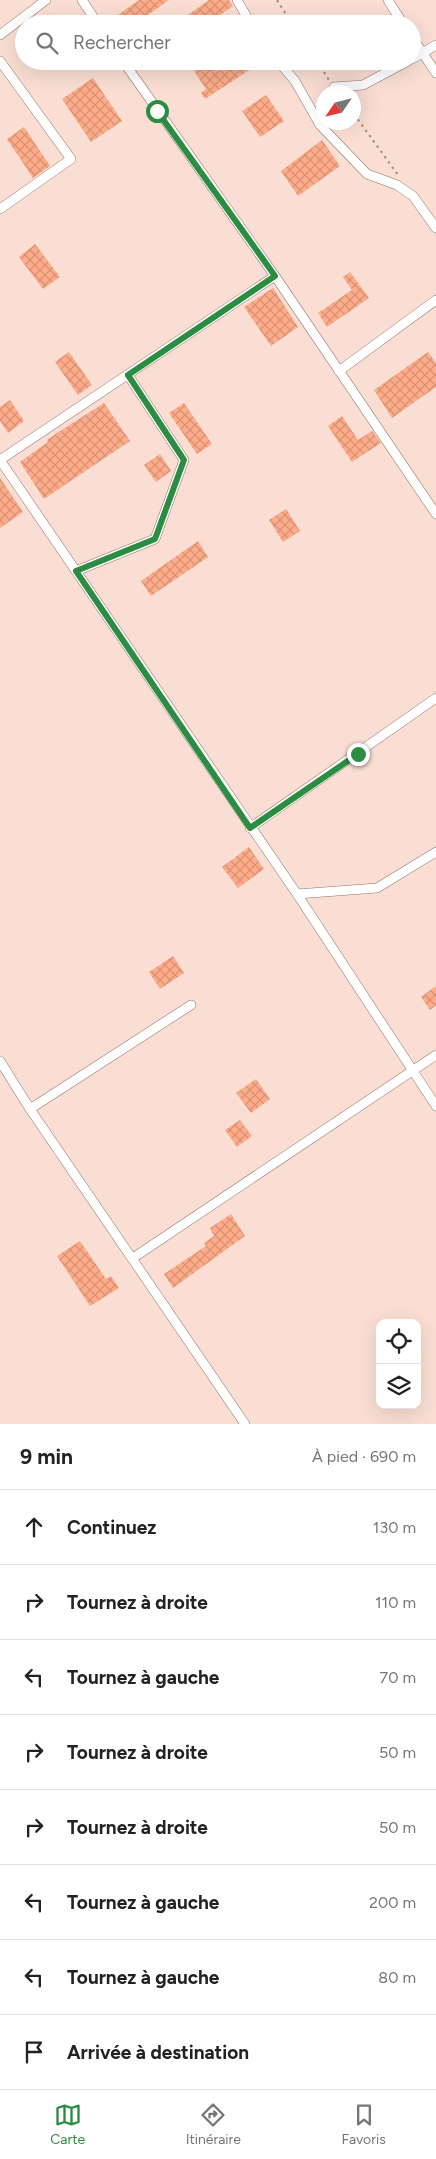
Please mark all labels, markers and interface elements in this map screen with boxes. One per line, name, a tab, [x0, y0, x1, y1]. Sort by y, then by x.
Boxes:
search box	[15, 15, 421, 70]
icon: search	[33, 29, 61, 57]
text: Rechercher	[73, 31, 171, 54]
north arrow	[316, 85, 361, 130]
route start	[146, 100, 169, 123]
route end	[347, 743, 370, 766]
map controls	[376, 1319, 421, 1409]
button: locate	[376, 1319, 421, 1364]
button: layers	[376, 1364, 421, 1409]
text: 9 min	[20, 1444, 73, 1469]
text: À pied · 690 m	[312, 1447, 416, 1466]
icon: ahead	[20, 1513, 48, 1541]
text: Continuez	[67, 1516, 156, 1539]
text: 130 m	[373, 1518, 416, 1537]
icon: right	[20, 1588, 48, 1616]
text: Tournez à droite	[67, 1591, 208, 1614]
text: 110 m	[375, 1593, 416, 1612]
icon: left	[20, 1663, 48, 1691]
text: Tournez à gauche	[67, 1666, 219, 1689]
text: 70 m	[380, 1668, 416, 1687]
icon: right	[20, 1738, 48, 1766]
text: Tournez à droite	[67, 1741, 208, 1764]
text: 50 m	[379, 1743, 416, 1762]
icon: right	[20, 1813, 48, 1841]
text: Tournez à droite	[67, 1816, 208, 1839]
text: 50 m	[379, 1818, 416, 1837]
icon: left	[20, 1888, 48, 1916]
text: Tournez à gauche	[67, 1891, 219, 1914]
text: 200 m	[369, 1893, 416, 1912]
icon: left	[20, 1963, 48, 1991]
text: Tournez à gauche	[67, 1966, 219, 1989]
text: 80 m	[378, 1968, 416, 1987]
icon: arrive	[20, 2038, 48, 2066]
text: Arrivée à destination	[67, 2041, 249, 2064]
tab: Carte	[50, 2101, 85, 2148]
tab: Itinéraire	[186, 2101, 241, 2148]
tab: Favoris	[341, 2101, 386, 2148]

